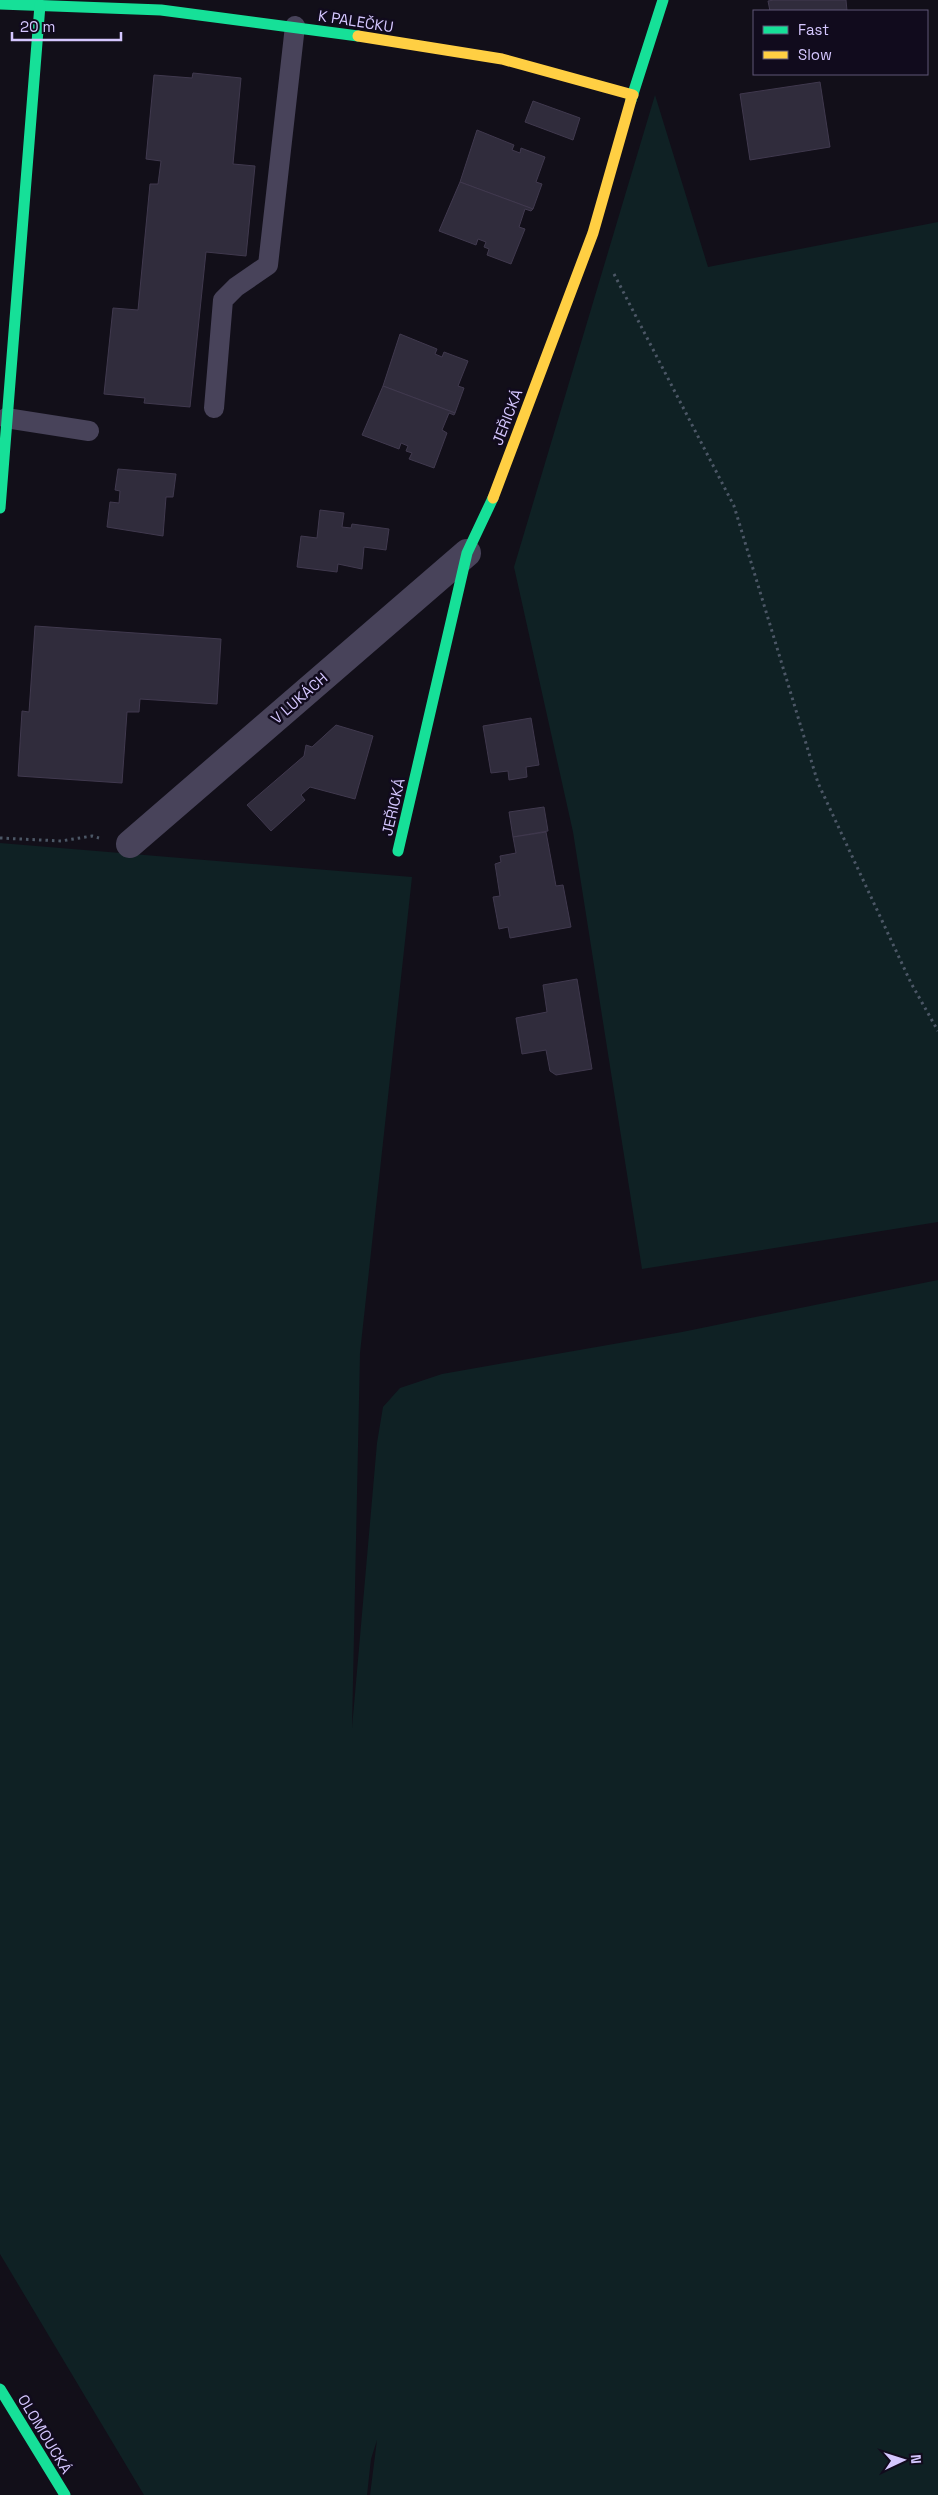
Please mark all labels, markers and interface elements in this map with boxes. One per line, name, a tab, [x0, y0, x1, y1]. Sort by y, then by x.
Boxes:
street label: K PALEČKU	[317, 6, 395, 36]
scale bar	[12, 10, 121, 42]
legend	[753, 10, 928, 75]
text: 20 m	[20, 17, 55, 36]
text: Fast	[798, 20, 829, 39]
text: Slow	[798, 45, 832, 64]
street label: JEŘICKÁ	[488, 386, 527, 448]
street label: V LUKÁCH	[267, 668, 331, 728]
street label: JEŘICKÁ	[377, 776, 409, 838]
street label: OLOMOUCKÁ	[14, 2391, 76, 2478]
north arrow	[878, 2435, 928, 2485]
text: N	[907, 2454, 925, 2464]

